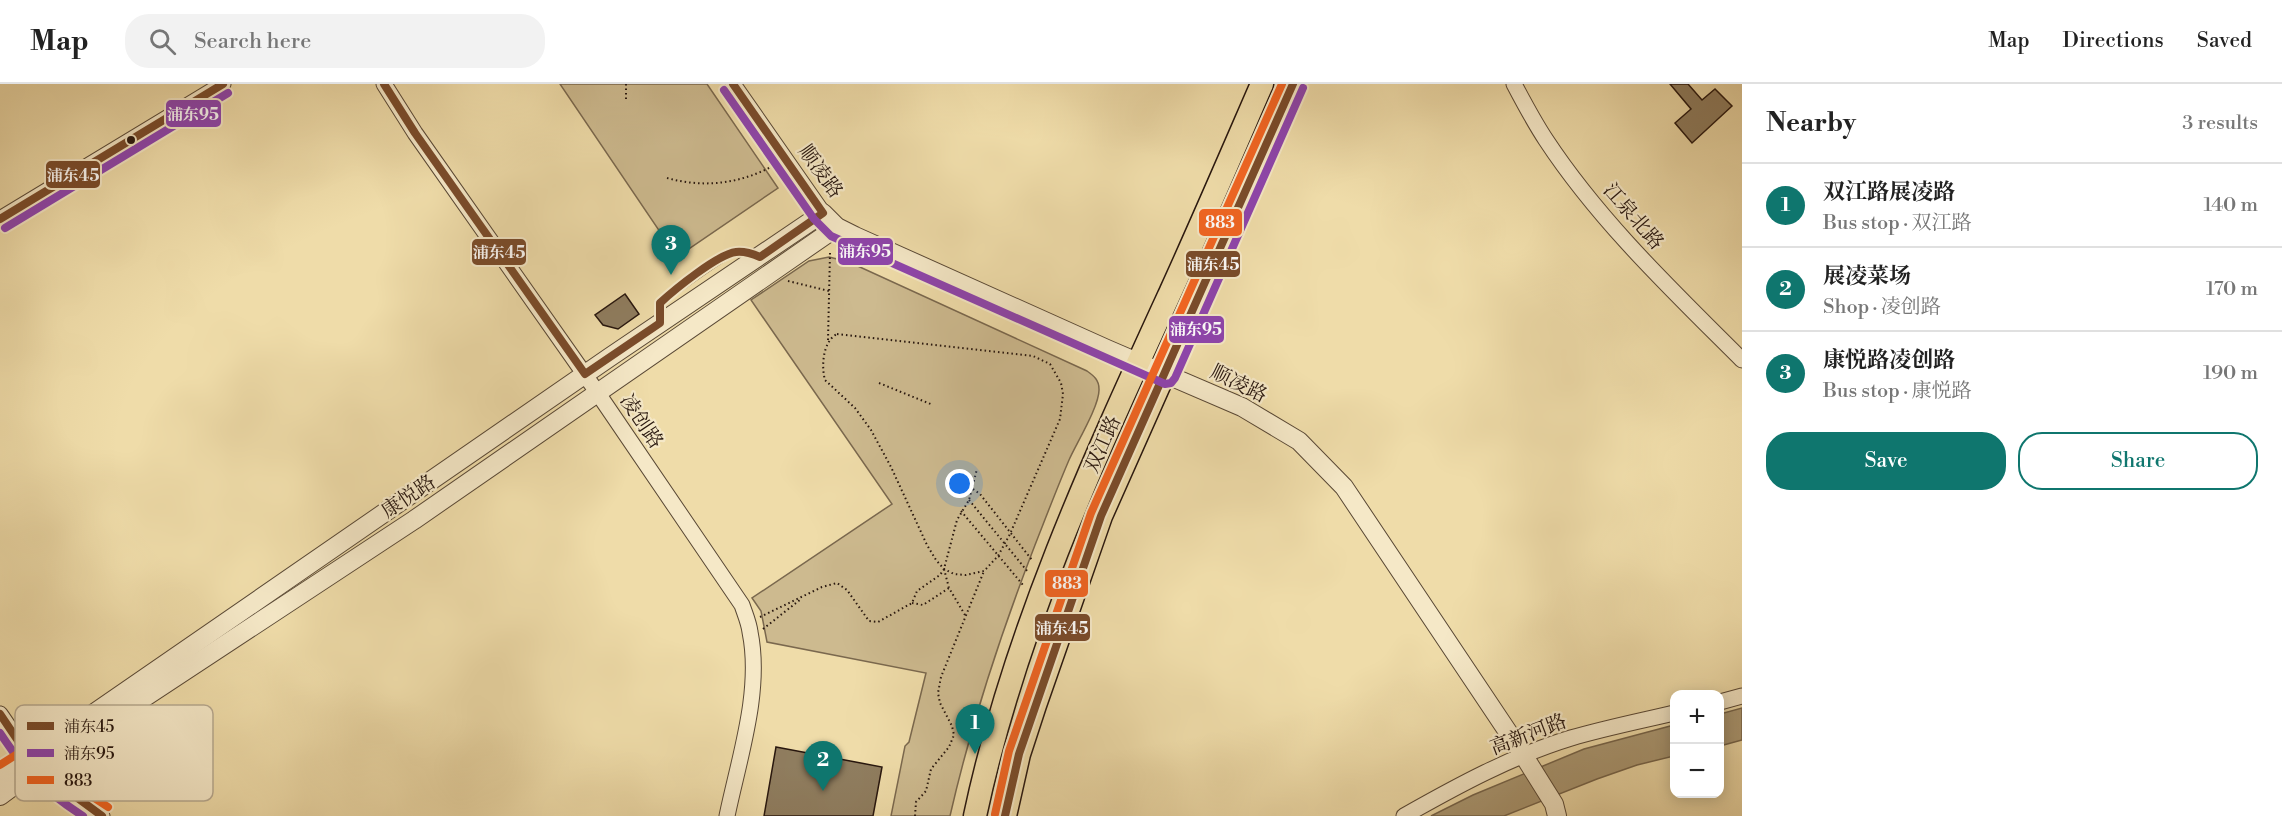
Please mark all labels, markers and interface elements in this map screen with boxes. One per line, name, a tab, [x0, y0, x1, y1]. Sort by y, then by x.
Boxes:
search box	[125, 14, 545, 68]
text: Map	[30, 24, 89, 59]
icon: search	[146, 25, 179, 58]
text: Search here	[194, 28, 311, 55]
text: Map	[1988, 28, 2030, 54]
text: Directions	[2063, 28, 2164, 54]
text: Saved	[2197, 28, 2252, 54]
line badge: 浦东95	[165, 99, 222, 128]
text: 浦东95	[167, 105, 219, 125]
text: Nearby	[1766, 107, 1856, 139]
text: 3 results	[2182, 111, 2258, 136]
unlabelled marker	[125, 134, 137, 146]
street label: 顺凌路	[792, 140, 848, 203]
line badge: 浦东45	[45, 160, 101, 189]
text: 浦东45	[47, 166, 99, 186]
street label: 江泉北路	[1597, 179, 1669, 255]
text: 双江路展凌路	[1823, 179, 1955, 206]
text: 1	[1781, 193, 1790, 218]
text: 140 m	[2203, 193, 2258, 218]
line badge: 883	[1198, 208, 1243, 237]
text: Bus stop · 双江路	[1823, 211, 1971, 236]
text: 883	[1205, 213, 1235, 233]
pin: 3	[652, 226, 690, 275]
line badge: 浦东95	[837, 237, 894, 266]
line badge: 浦东45	[471, 238, 527, 266]
text: 浦东95	[839, 242, 891, 262]
text: 浦东45	[473, 243, 525, 263]
line badge: 浦东45	[1185, 250, 1241, 278]
text: 浦东45	[1187, 255, 1239, 275]
text: 展凌菜场	[1823, 263, 1911, 290]
text: 2	[1779, 277, 1792, 302]
text: 170 m	[2206, 277, 2258, 302]
text: Shop · 凌创路	[1823, 295, 1941, 320]
line badge: 浦东95	[1168, 315, 1225, 344]
text: 浦东95	[1170, 320, 1222, 340]
text: 康悦路凌创路	[1823, 347, 1955, 374]
street label: 顺凌路	[1206, 360, 1271, 409]
text: 3	[1779, 361, 1792, 386]
text: 190 m	[2203, 361, 2258, 386]
text: Bus stop · 康悦路	[1823, 379, 1971, 404]
street label: 凌创路	[614, 390, 668, 454]
street label: 双江路	[1080, 412, 1127, 477]
button: Save	[1766, 432, 2006, 490]
button: Share	[2018, 432, 2258, 490]
your location	[945, 469, 974, 498]
street label: 康悦路	[377, 470, 441, 524]
line badge: 883	[1044, 569, 1089, 598]
text: 883	[1052, 574, 1082, 594]
line badge: 浦东45	[1034, 613, 1091, 642]
text: 浦东45	[1036, 619, 1088, 639]
map controls	[1670, 690, 1724, 798]
button: +	[1670, 690, 1724, 744]
pin: 1	[956, 704, 994, 754]
legend	[15, 705, 213, 801]
street label: 高新河路	[1487, 709, 1570, 761]
text: 浦东45	[64, 717, 115, 737]
pin: 2	[804, 742, 842, 791]
text: 浦东95	[64, 744, 115, 764]
button: −	[1670, 744, 1724, 798]
text: 883	[64, 771, 93, 791]

